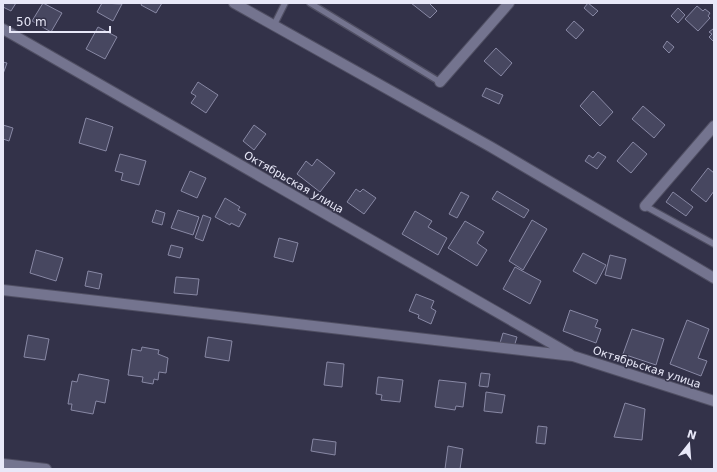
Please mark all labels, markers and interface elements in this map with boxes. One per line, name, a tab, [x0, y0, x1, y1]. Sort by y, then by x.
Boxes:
scale bar	[10, 8, 110, 34]
text: 50 m	[16, 15, 47, 29]
street label: Октябрьская улица	[242, 149, 346, 216]
street label: Октябрьская улица	[591, 344, 703, 391]
north arrow	[669, 424, 709, 464]
text: N	[685, 427, 698, 442]

